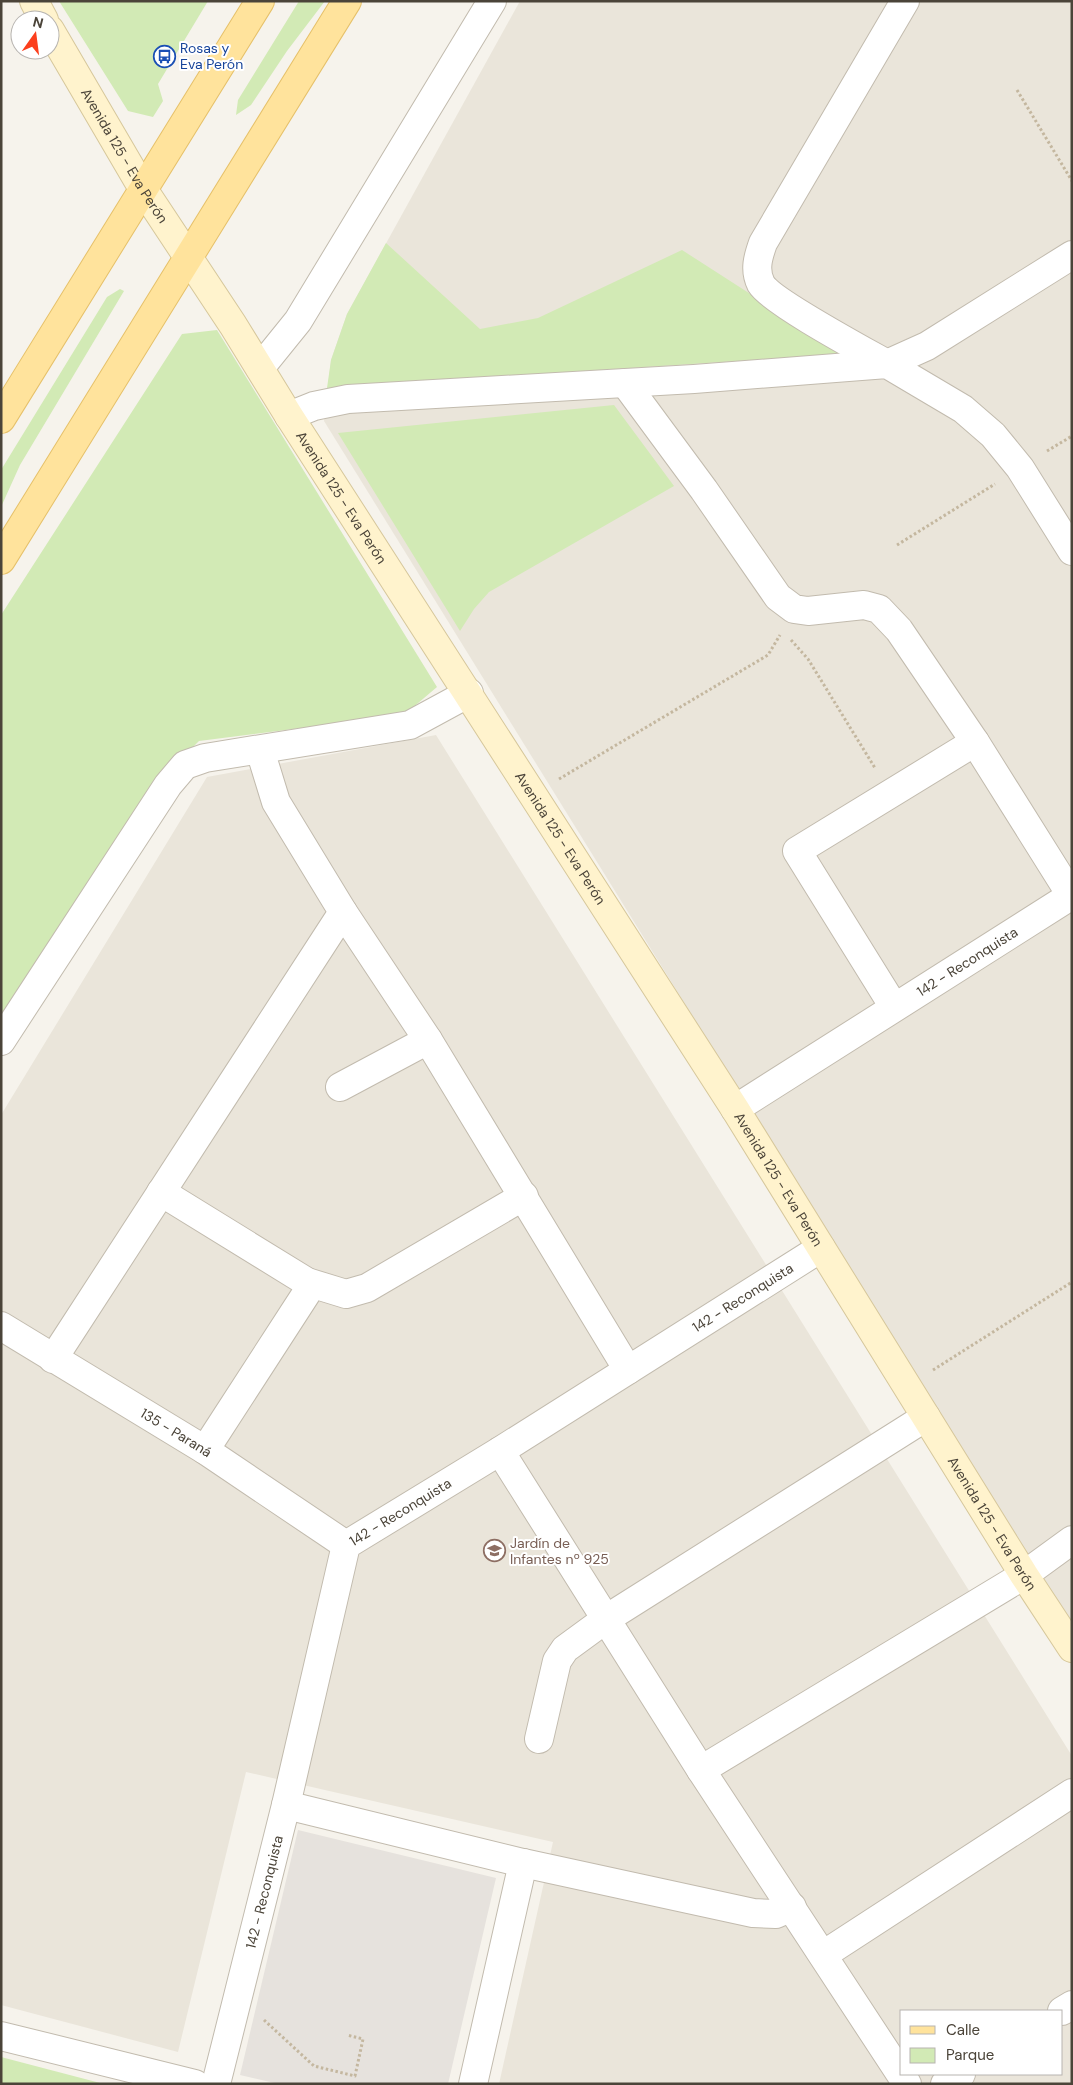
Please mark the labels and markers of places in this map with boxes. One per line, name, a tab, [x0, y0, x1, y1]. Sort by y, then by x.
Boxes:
place label: Rosas y Eva Perón	[180, 39, 243, 73]
bus stop icon: Rosas y Eva Perón	[152, 44, 176, 68]
place label: Jardín de Infantes nº 925	[510, 1534, 609, 1568]
school or university icon: Jardín de Infantes nº 925	[482, 1539, 506, 1563]

